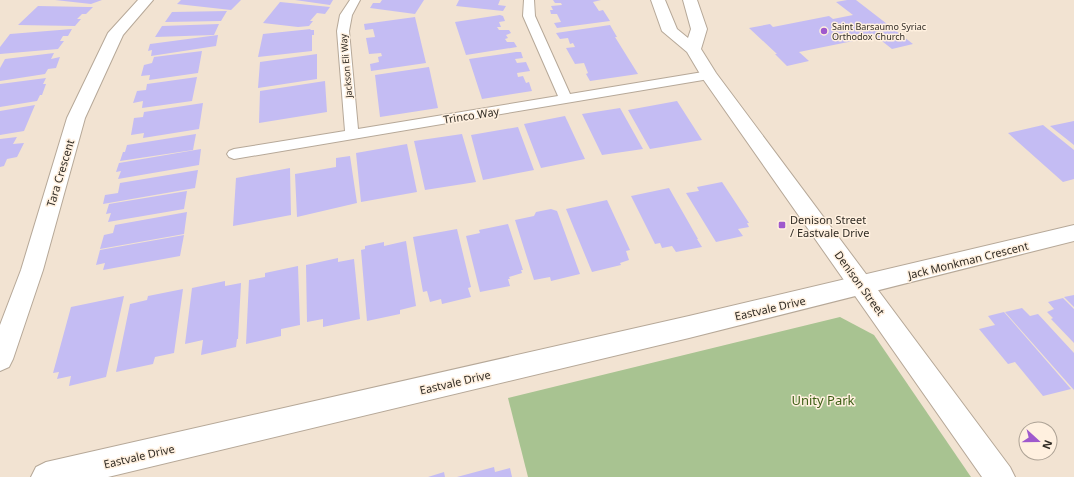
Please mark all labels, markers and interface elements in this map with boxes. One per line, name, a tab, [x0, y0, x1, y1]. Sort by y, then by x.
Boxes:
place label: Saint Barsaumo Syriac Orthodox Church	[832, 20, 927, 43]
marker: Saint Barsaumo Syriac Orthodox Church	[819, 26, 829, 36]
street label: Jackson Eli Way	[337, 33, 355, 99]
street label: Trinco Way	[442, 103, 500, 127]
street label: Tara Crescent	[43, 137, 77, 209]
place label: Denison Street / Eastvale Drive	[790, 212, 869, 240]
marker: Denison Street / Eastvale Drive	[777, 220, 787, 230]
street label: Jack Monkman Crescent	[905, 238, 1030, 282]
street label: Denison Street	[832, 248, 888, 318]
street label: Eastvale Drive	[733, 293, 807, 323]
street label: Eastvale Drive	[418, 367, 492, 397]
park label: Unity Park	[791, 391, 855, 409]
north arrow	[1018, 421, 1058, 461]
text: N	[1039, 438, 1056, 452]
street label: Eastvale Drive	[102, 441, 176, 471]

